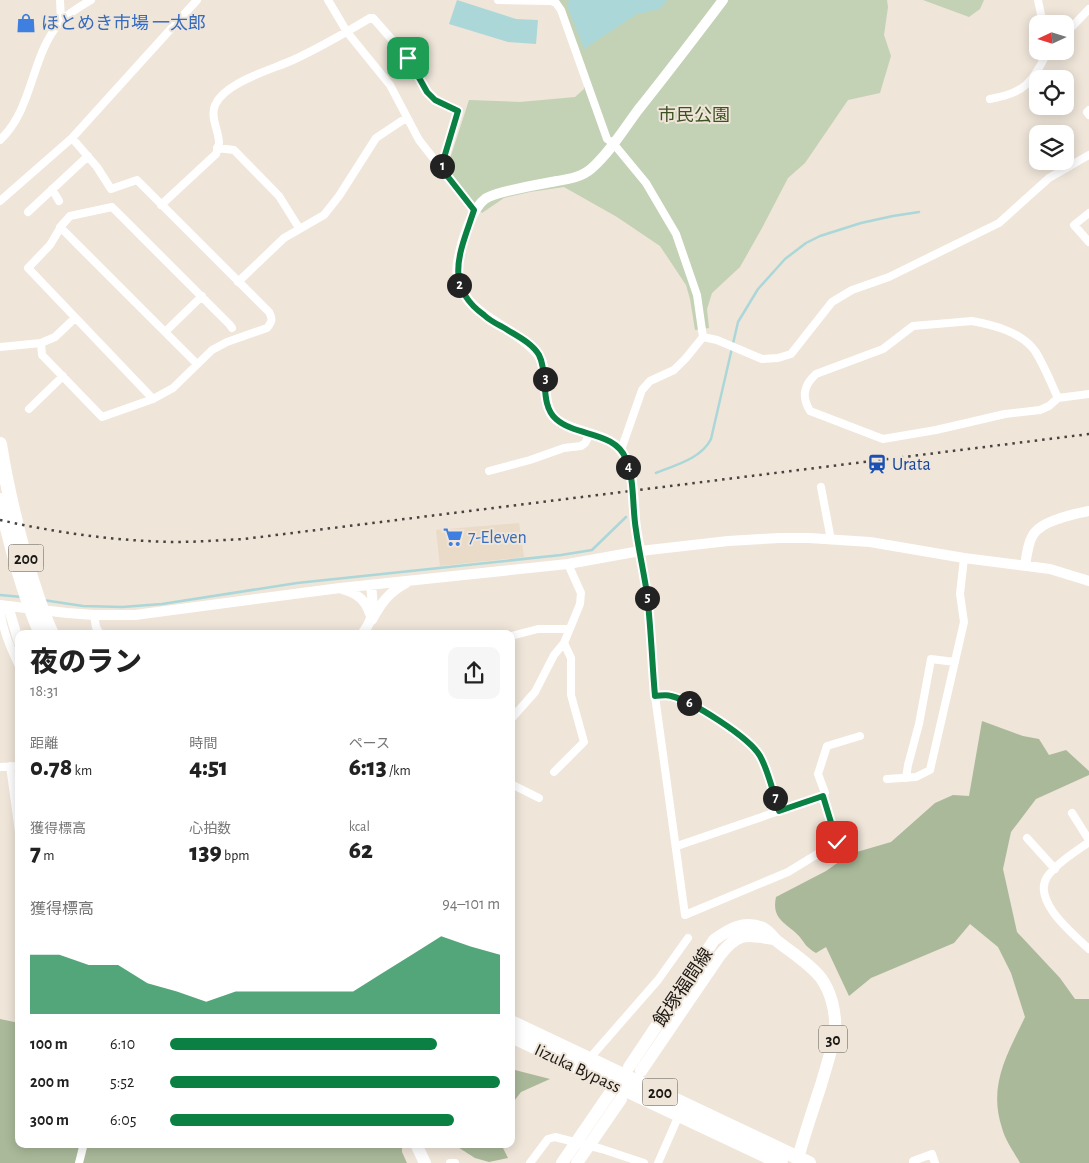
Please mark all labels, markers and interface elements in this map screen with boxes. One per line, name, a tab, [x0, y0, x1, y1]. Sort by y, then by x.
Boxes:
shop icon: ほとめき市場 一太郎	[15, 12, 37, 34]
place label: ほとめき市場 一太郎	[41, 14, 206, 33]
north arrow	[1029, 15, 1074, 60]
map controls	[1029, 15, 1074, 170]
pin	[387, 37, 429, 79]
icon: arrive	[394, 44, 422, 72]
button: locate	[1029, 70, 1074, 115]
park label: 市民公園	[658, 106, 730, 125]
button: layers	[1029, 125, 1074, 170]
pin: 1	[430, 154, 454, 178]
text: 1	[440, 159, 445, 173]
pin: 2	[446, 272, 472, 298]
text: 2	[456, 278, 463, 292]
pin: 3	[532, 366, 558, 392]
text: 3	[542, 372, 549, 386]
station icon: Urata	[866, 453, 888, 475]
pin: 4	[616, 454, 640, 480]
place label: Urata	[892, 456, 931, 474]
text: 4	[625, 460, 632, 474]
supermarket icon: 7-Eleven	[442, 526, 464, 548]
place label: 7-Eleven	[468, 529, 527, 547]
road number: 200	[8, 544, 44, 572]
pin: 5	[634, 586, 660, 610]
text: 5	[644, 591, 651, 605]
button: share	[448, 647, 500, 699]
text: 夜のラン	[30, 649, 142, 677]
text: 18:31	[30, 683, 59, 699]
pin: 6	[676, 690, 702, 716]
text: 6	[686, 696, 693, 710]
text: 距離	[30, 737, 58, 751]
text: 時間	[189, 737, 217, 751]
text: ペース	[349, 737, 390, 751]
text: 0.78	[30, 755, 72, 780]
text: 4:51	[189, 755, 228, 780]
text: 6:13	[349, 755, 387, 780]
text: km	[72, 764, 92, 778]
text: /km	[387, 764, 411, 778]
pin: 7	[762, 786, 788, 810]
text: 7	[772, 791, 779, 805]
text: kcal	[349, 820, 370, 834]
pin	[816, 821, 858, 863]
text: 獲得標高	[30, 822, 86, 836]
text: 心拍数	[189, 822, 231, 836]
icon: check	[823, 828, 851, 856]
text: 62	[349, 838, 373, 863]
text: 7	[30, 840, 41, 865]
text: 139	[189, 840, 222, 865]
text: m	[41, 849, 55, 863]
text: bpm	[222, 849, 249, 863]
text: 94–101 m	[442, 896, 500, 912]
text: 獲得標高	[30, 901, 94, 917]
street label: 飯塚福間線	[650, 944, 716, 1030]
road number: 30	[819, 1026, 847, 1052]
text: 100 m	[30, 1036, 68, 1052]
text: 6:10	[110, 1036, 135, 1052]
street label: Iizuka Bypass	[532, 1041, 624, 1097]
text: 200 m	[30, 1074, 70, 1090]
text: 5:52	[110, 1074, 134, 1090]
road number: 200	[642, 1078, 678, 1106]
text: 300 m	[30, 1112, 69, 1128]
text: 6:05	[110, 1112, 136, 1128]

